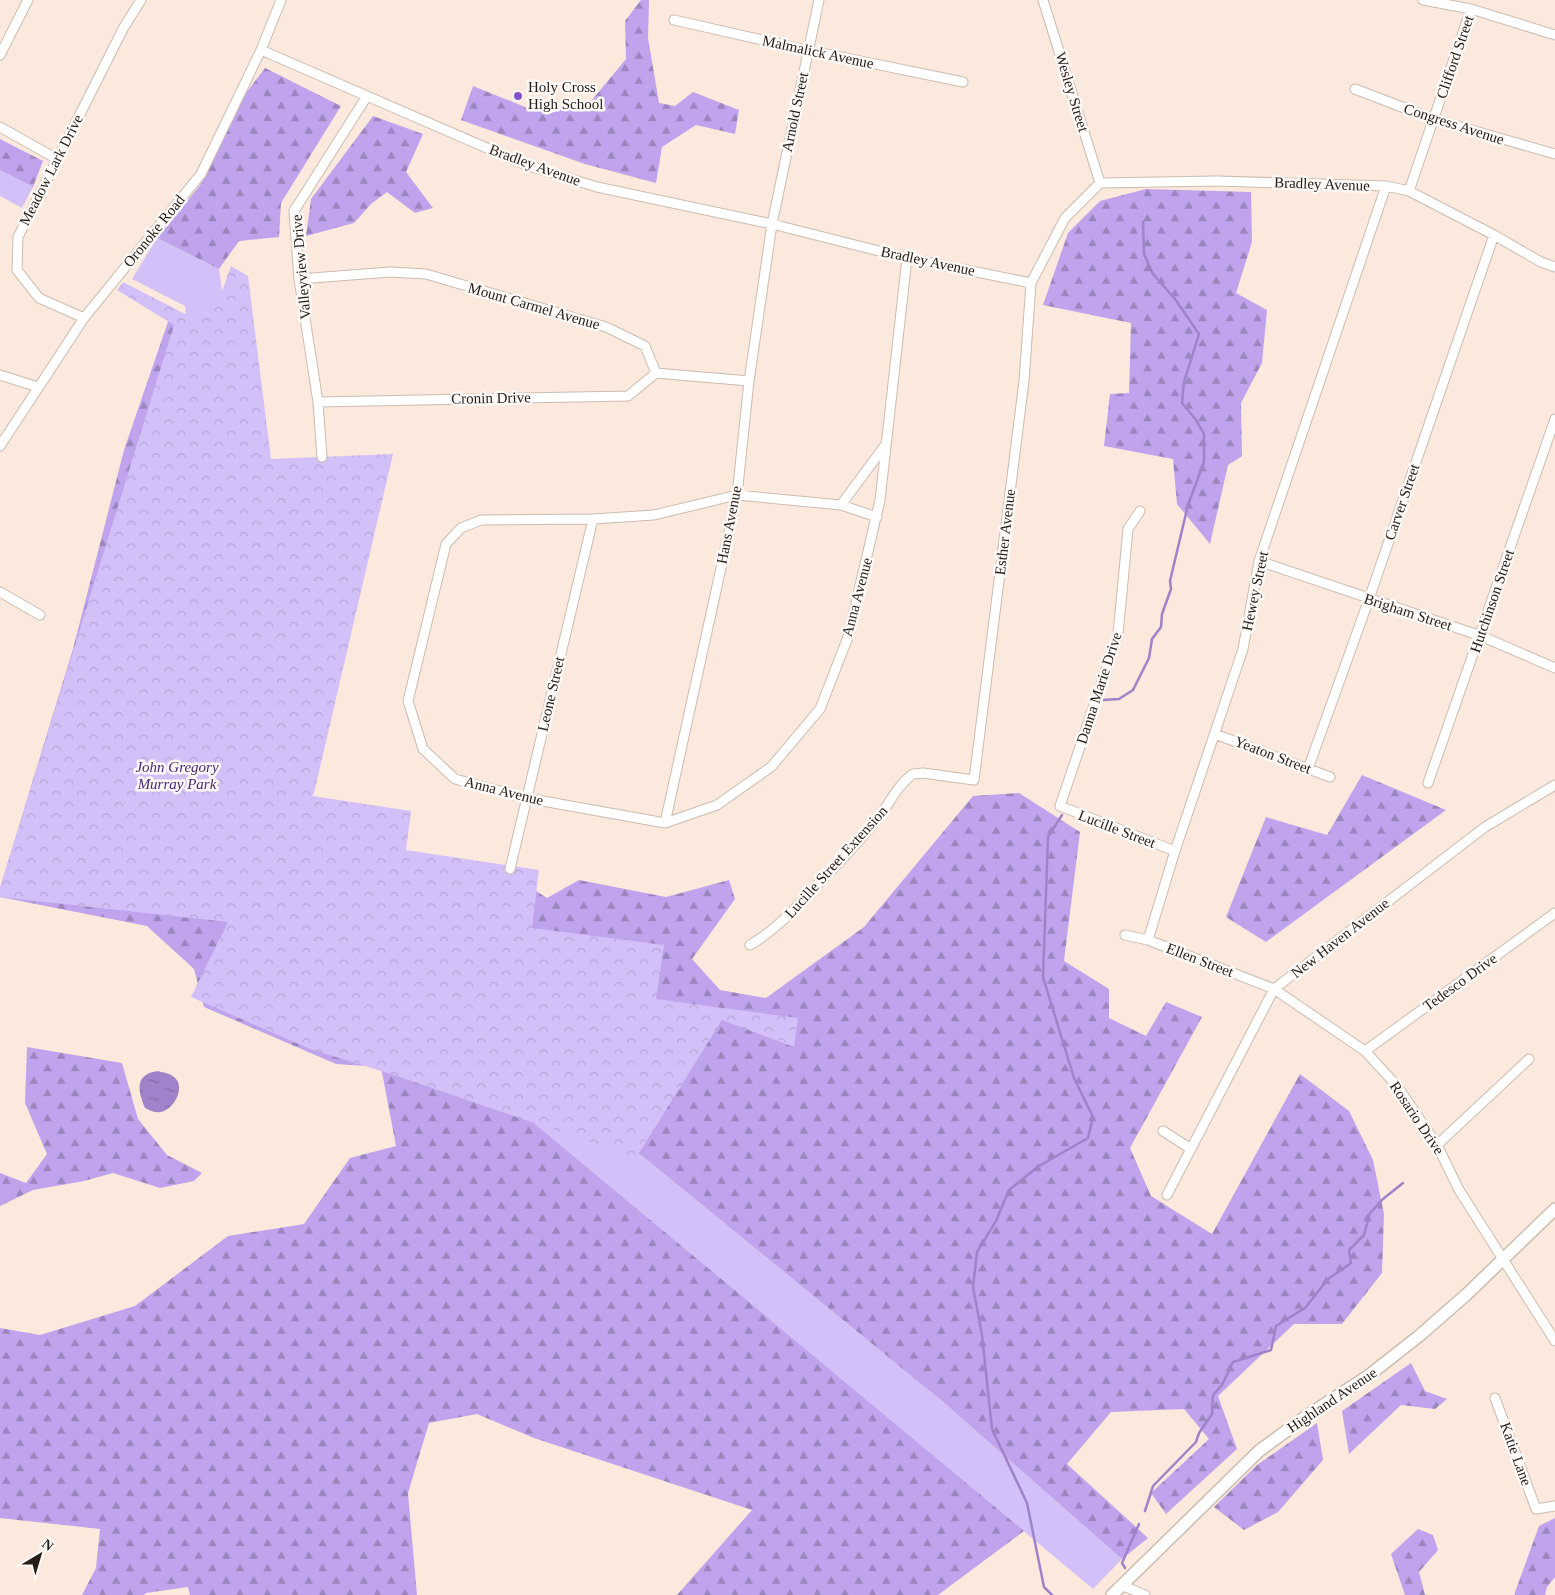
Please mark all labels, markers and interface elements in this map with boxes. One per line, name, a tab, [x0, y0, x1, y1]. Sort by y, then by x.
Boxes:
street label: Clifford Street	[1433, 13, 1477, 101]
street label: Malmalick Avenue	[761, 32, 875, 72]
street label: Wesley Street	[1052, 50, 1092, 135]
street label: Arnold Street	[779, 70, 811, 153]
place label: Holy Cross High School	[528, 79, 603, 112]
marker: Holy Cross High School	[512, 90, 524, 102]
street label: Congress Avenue	[1402, 100, 1506, 148]
street label: Meadow Lark Drive	[16, 112, 86, 228]
street label: Bradley Avenue	[487, 141, 583, 189]
street label: Bradley Avenue	[1274, 174, 1371, 194]
street label: Oronoke Road	[120, 191, 188, 270]
street label: Valleyview Drive	[288, 213, 314, 320]
street label: Bradley Avenue	[879, 243, 977, 279]
street label: Mount Carmel Avenue	[466, 280, 602, 333]
street label: Cronin Drive	[451, 389, 531, 407]
street label: Carver Street	[1381, 461, 1423, 542]
street label: Hans Avenue	[714, 484, 744, 565]
street label: Esther Avenue	[992, 488, 1018, 576]
street label: Hutchinson Street	[1467, 547, 1517, 655]
street label: Hewey Street	[1239, 549, 1271, 632]
street label: Anna Avenue	[839, 556, 875, 638]
street label: Brigham Street	[1362, 590, 1455, 634]
street label: Danna Marie Drive	[1073, 630, 1125, 746]
street label: Leone Street	[535, 654, 568, 733]
street label: Yeaton Street	[1233, 733, 1314, 777]
park label: John Gregory Murray Park	[135, 759, 219, 792]
street label: Anna Avenue	[463, 773, 546, 809]
street label: Lucille Street Extension	[782, 802, 891, 921]
street label: Lucille Street	[1076, 807, 1159, 851]
street label: New Haven Avenue	[1288, 895, 1392, 981]
street label: Ellen Street	[1164, 940, 1236, 980]
street label: Tedesco Drive	[1420, 950, 1500, 1014]
street label: Rosario Drive	[1387, 1078, 1447, 1158]
street label: Highland Avenue	[1284, 1364, 1380, 1436]
street label: Katie Lane	[1497, 1420, 1535, 1488]
north arrow	[15, 1530, 65, 1580]
text: N	[39, 1536, 56, 1554]

